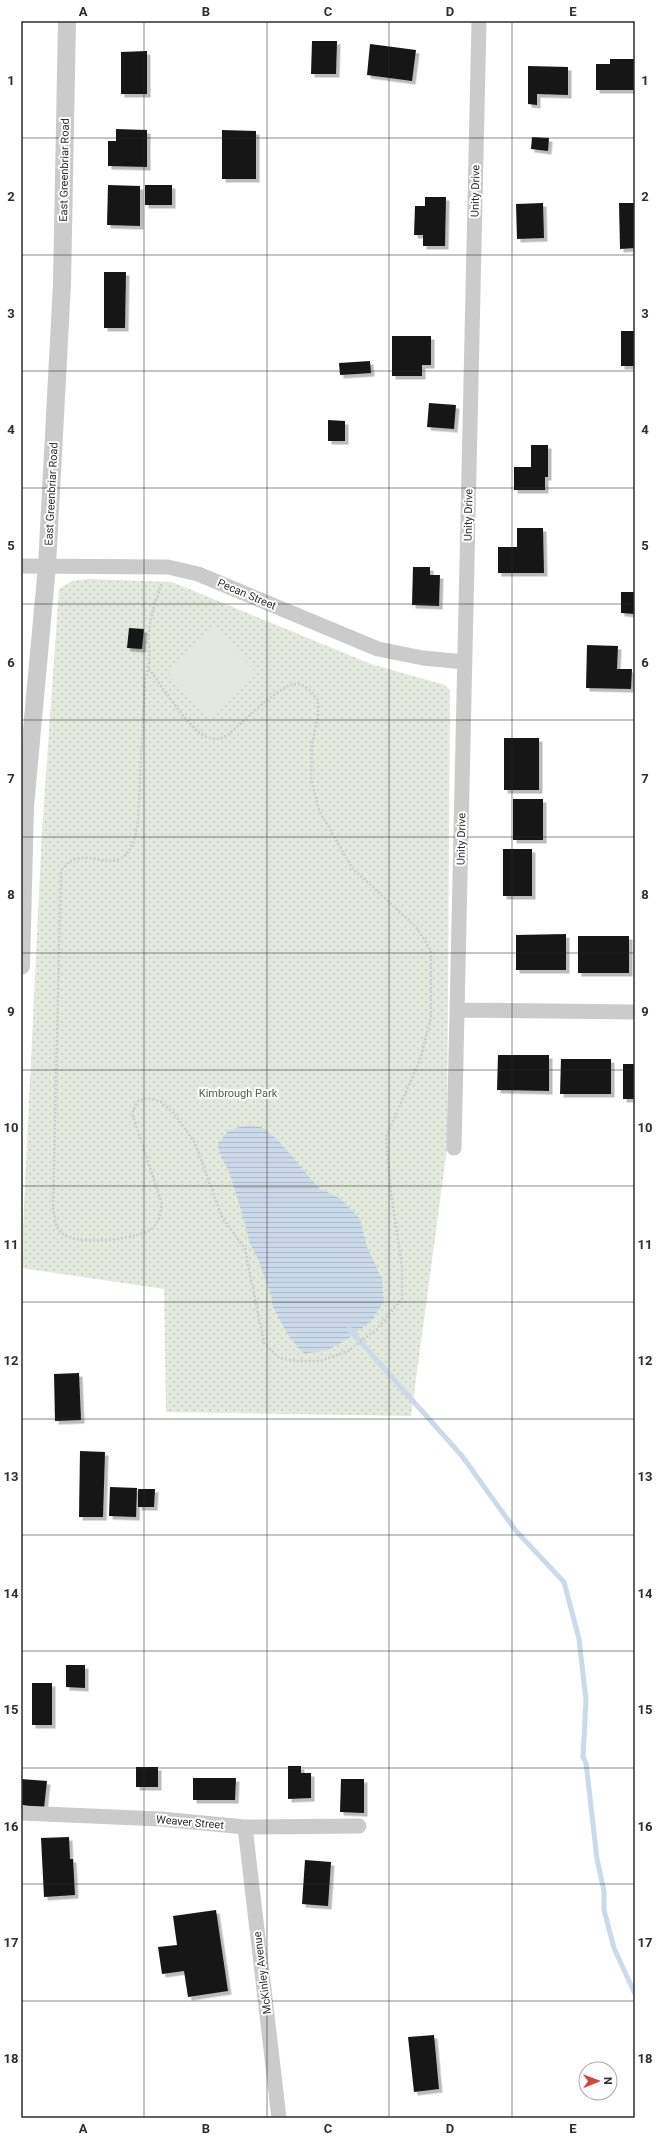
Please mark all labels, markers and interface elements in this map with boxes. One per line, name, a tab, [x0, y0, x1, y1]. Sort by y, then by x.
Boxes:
text: A	[79, 4, 88, 19]
text: B	[202, 4, 210, 19]
text: C	[324, 4, 333, 19]
text: D	[446, 4, 454, 19]
text: E	[569, 4, 577, 19]
text: 1	[7, 73, 15, 88]
text: 1	[641, 73, 649, 88]
street label: East Greenbriar Road	[57, 118, 72, 222]
street label: Unity Drive	[469, 165, 482, 217]
text: 2	[7, 189, 15, 204]
text: 2	[641, 189, 649, 204]
text: 3	[7, 306, 15, 321]
text: 3	[641, 306, 649, 321]
text: 4	[7, 422, 15, 437]
text: 4	[641, 422, 649, 437]
street label: East Greenbriar Road	[42, 442, 61, 546]
street label: Unity Drive	[462, 489, 475, 541]
text: 5	[7, 538, 15, 553]
text: 5	[641, 538, 649, 553]
street label: Pecan Street	[216, 576, 278, 613]
text: 6	[7, 655, 15, 670]
text: 6	[641, 655, 649, 670]
text: 7	[7, 771, 15, 786]
text: 7	[641, 771, 649, 786]
street label: Unity Drive	[455, 813, 468, 865]
text: 8	[7, 887, 15, 902]
text: 8	[641, 887, 649, 902]
text: 9	[7, 1004, 15, 1019]
text: 9	[641, 1004, 649, 1019]
park label: Kimbrough Park	[199, 1087, 278, 1100]
text: 10	[4, 1120, 18, 1135]
text: 10	[638, 1120, 652, 1135]
text: 11	[4, 1237, 18, 1252]
text: 11	[638, 1237, 652, 1252]
text: 12	[4, 1353, 18, 1368]
text: 12	[638, 1353, 652, 1368]
text: 13	[4, 1469, 18, 1484]
text: 13	[638, 1469, 652, 1484]
text: 14	[4, 1586, 19, 1601]
text: 14	[638, 1586, 653, 1601]
text: 15	[4, 1702, 18, 1717]
text: 15	[638, 1702, 652, 1717]
street label: Weaver Street	[156, 1813, 225, 1832]
text: 16	[4, 1819, 19, 1834]
text: 16	[638, 1819, 653, 1834]
street label: McKinley Avenue	[251, 1931, 274, 2015]
text: 17	[4, 1935, 18, 1950]
text: 17	[638, 1935, 652, 1950]
text: 18	[4, 2051, 18, 2066]
text: 18	[638, 2051, 652, 2066]
north arrow	[578, 2061, 618, 2101]
text: N	[601, 2077, 614, 2085]
text: A	[79, 2121, 88, 2136]
text: B	[202, 2121, 210, 2136]
text: C	[324, 2121, 333, 2136]
text: D	[446, 2121, 454, 2136]
text: E	[569, 2121, 577, 2136]

